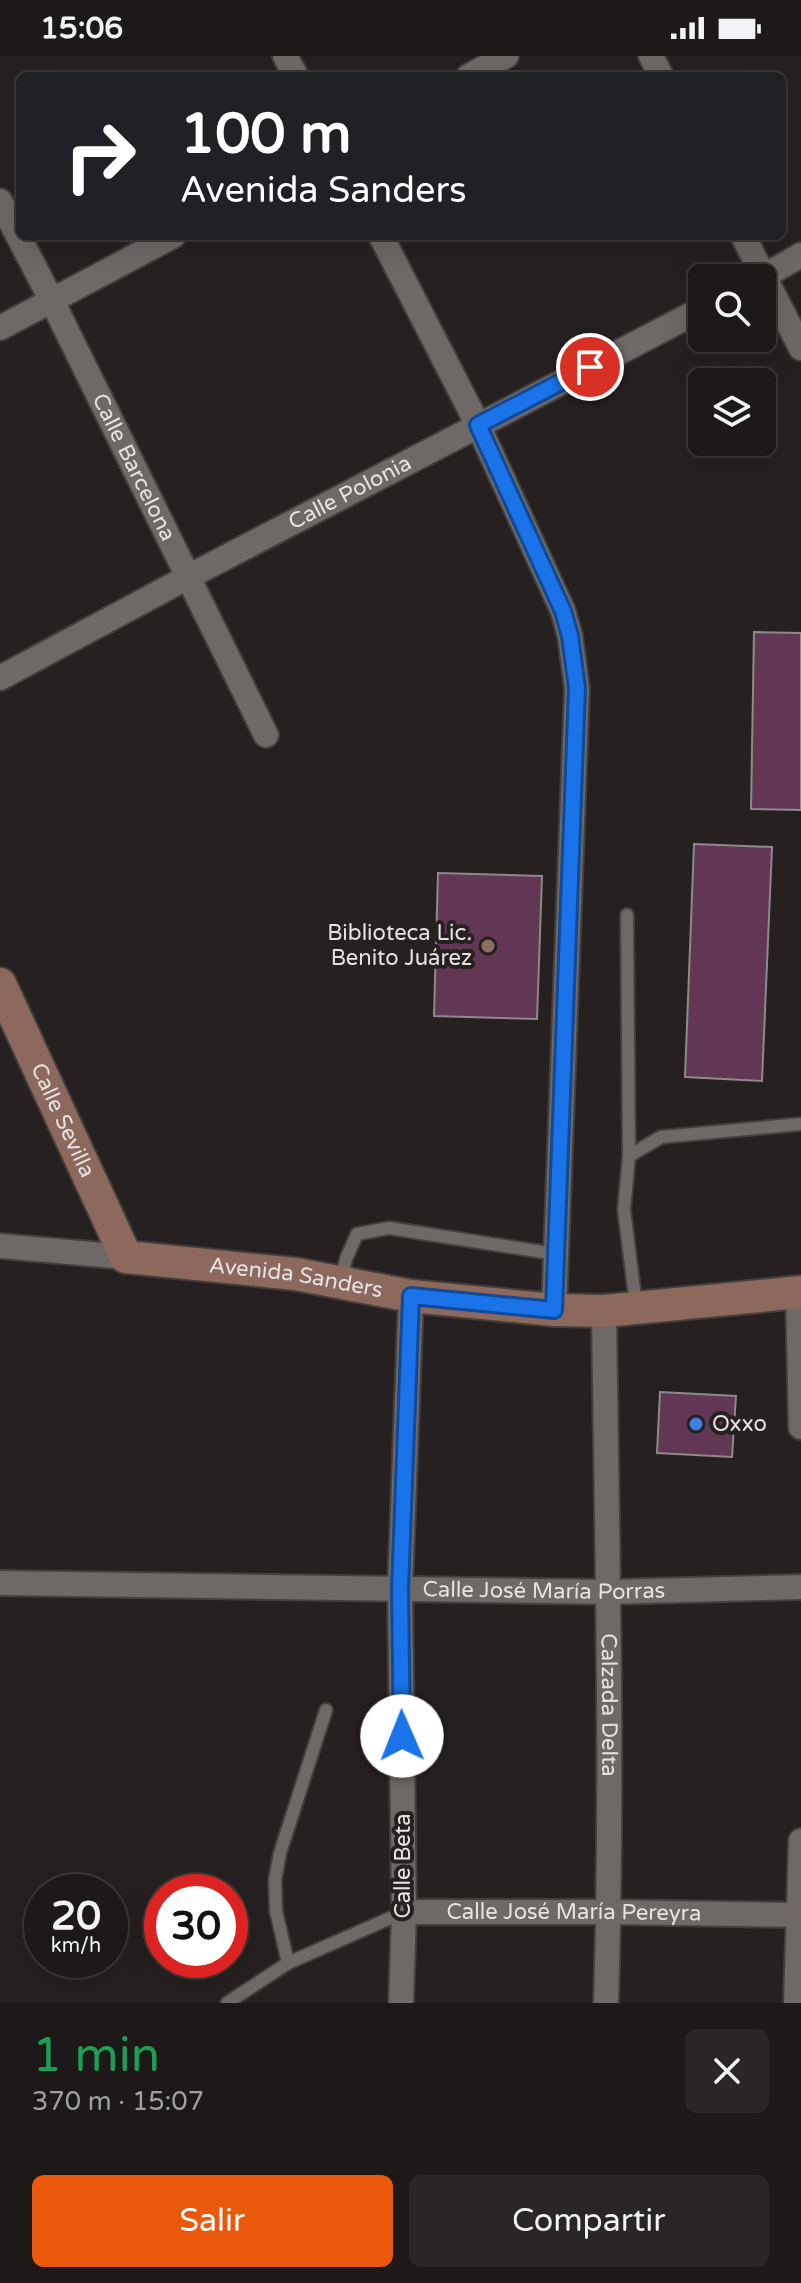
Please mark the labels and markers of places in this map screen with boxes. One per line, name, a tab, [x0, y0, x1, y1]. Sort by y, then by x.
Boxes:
pin	[556, 333, 624, 401]
place label: Biblioteca Lic. Benito Juárez	[327, 920, 472, 971]
marker: Biblioteca Lic. Benito Juárez	[479, 937, 497, 955]
place label: Oxxo	[712, 1411, 767, 1437]
marker: Oxxo	[687, 1415, 705, 1433]

